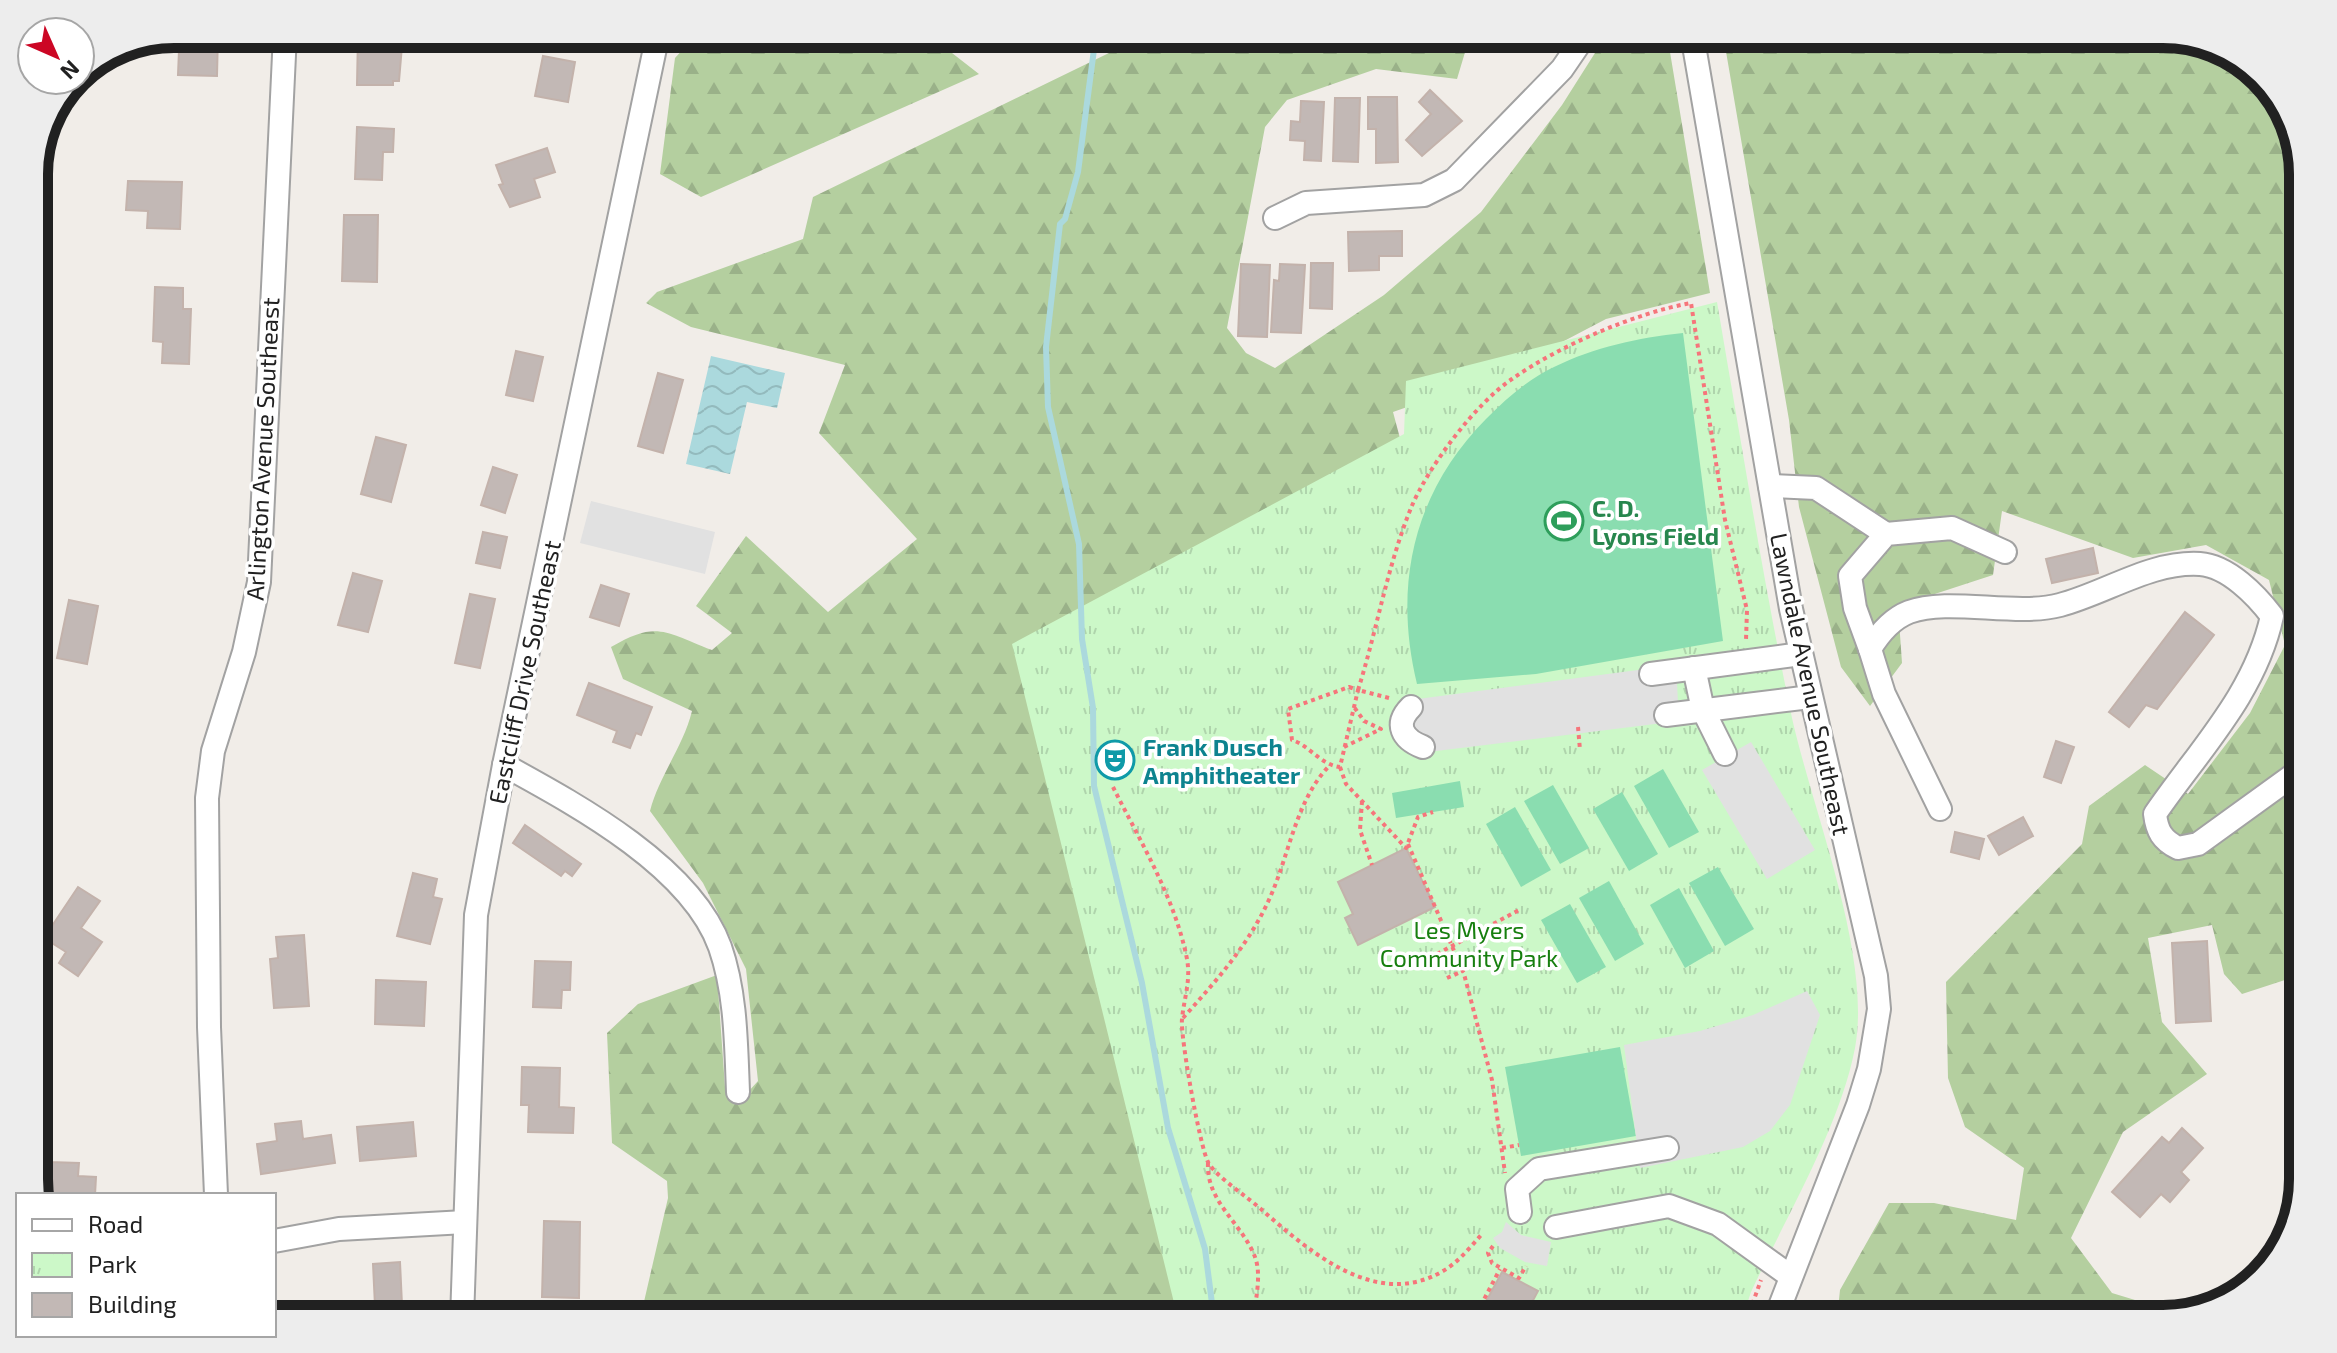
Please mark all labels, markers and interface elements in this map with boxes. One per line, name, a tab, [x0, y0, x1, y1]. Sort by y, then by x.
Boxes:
north arrow	[16, 16, 96, 96]
text: N	[56, 56, 86, 86]
street label: Arlington Avenue Southeast	[240, 297, 284, 601]
place label: C. D. Lyons Field	[1592, 493, 1719, 550]
sports icon: C. D. Lyons Field	[1543, 500, 1585, 542]
street label: Lawndale Avenue Southeast	[1765, 530, 1857, 838]
street label: Eastcliff Drive Southeast	[482, 538, 566, 806]
place label: Frank Dusch Amphitheater	[1143, 732, 1301, 789]
theatre icon: Frank Dusch Amphitheater	[1094, 739, 1136, 781]
park label: Les Myers Community Park	[1380, 915, 1558, 972]
legend	[16, 1193, 276, 1337]
text: Road	[88, 1209, 143, 1238]
text: Park	[88, 1249, 137, 1278]
text: Building	[88, 1289, 177, 1318]

